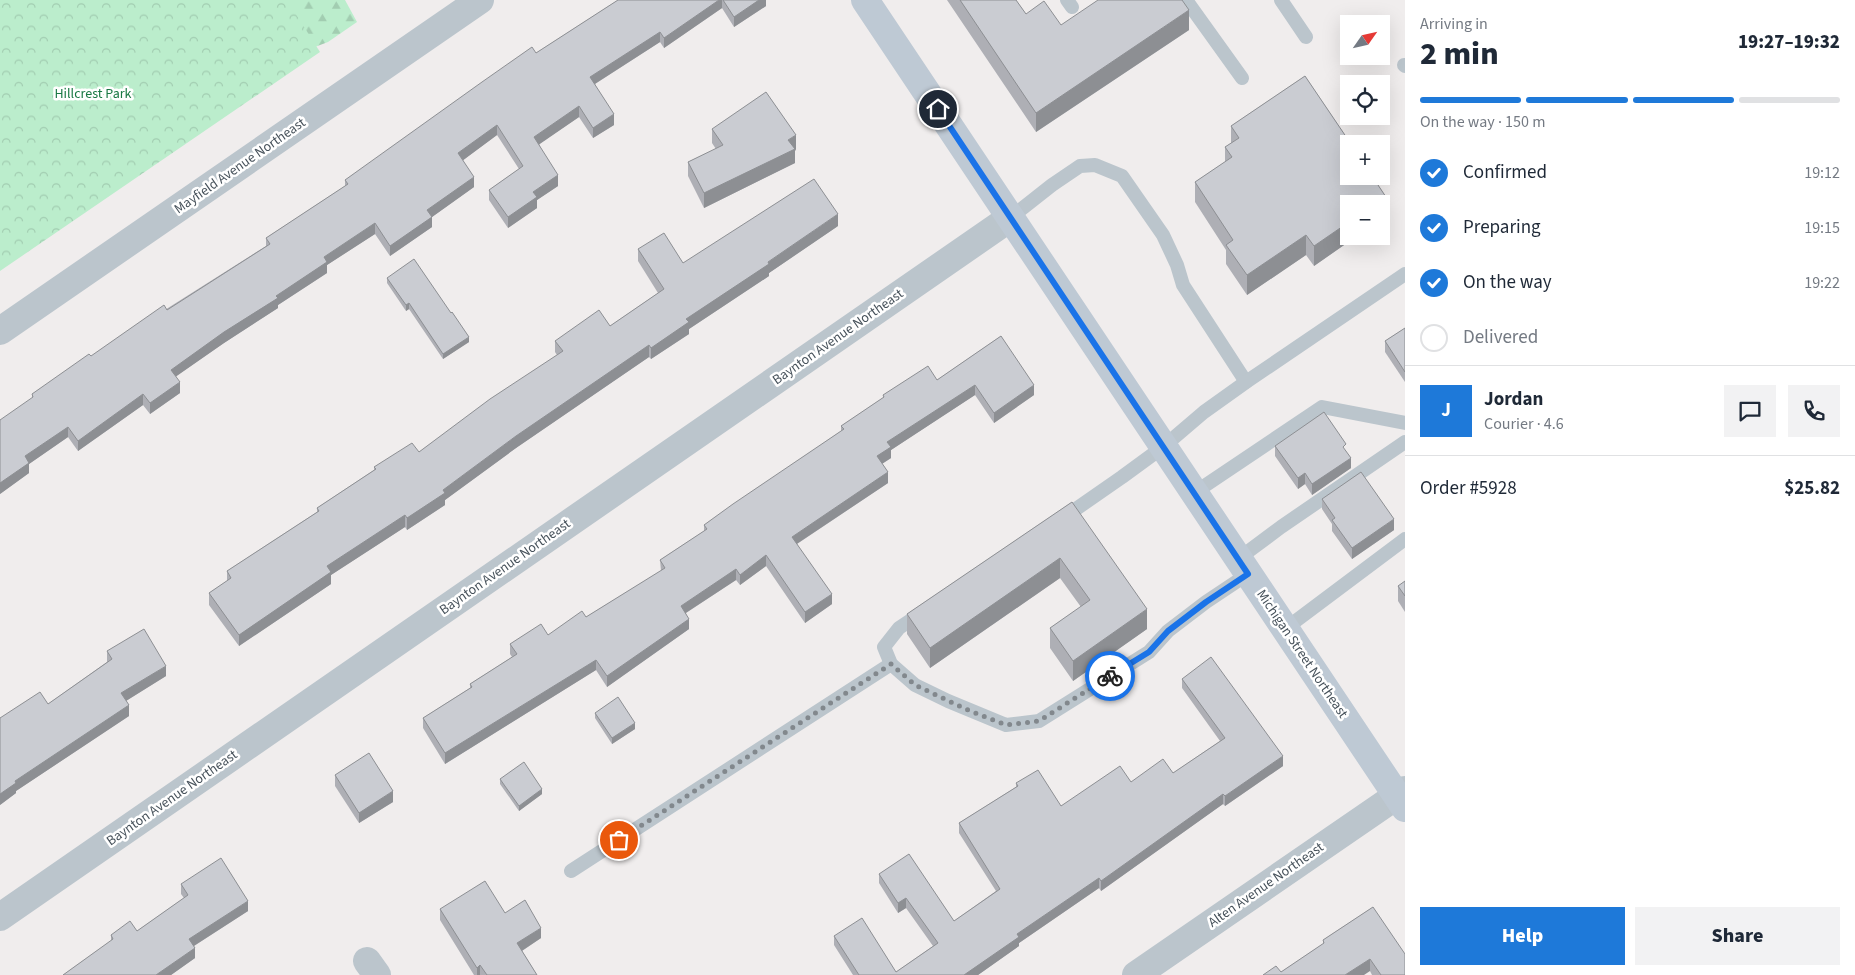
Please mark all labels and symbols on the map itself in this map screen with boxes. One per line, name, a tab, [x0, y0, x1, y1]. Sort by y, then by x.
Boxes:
north arrow	[1340, 15, 1390, 65]
park label: Hillcrest Park	[54, 84, 132, 104]
pin	[917, 88, 959, 130]
street label: Mayfield Avenue Northeast	[170, 113, 310, 219]
street label: Baynton Avenue Northeast	[768, 284, 908, 390]
street label: Baynton Avenue Northeast	[435, 514, 575, 620]
street label: Michigan Street Northeast	[1251, 586, 1353, 723]
courier	[1085, 651, 1135, 701]
street label: Baynton Avenue Northeast	[102, 745, 242, 851]
pin	[598, 819, 640, 861]
street label: Alten Avenue Northeast	[1204, 837, 1328, 932]

